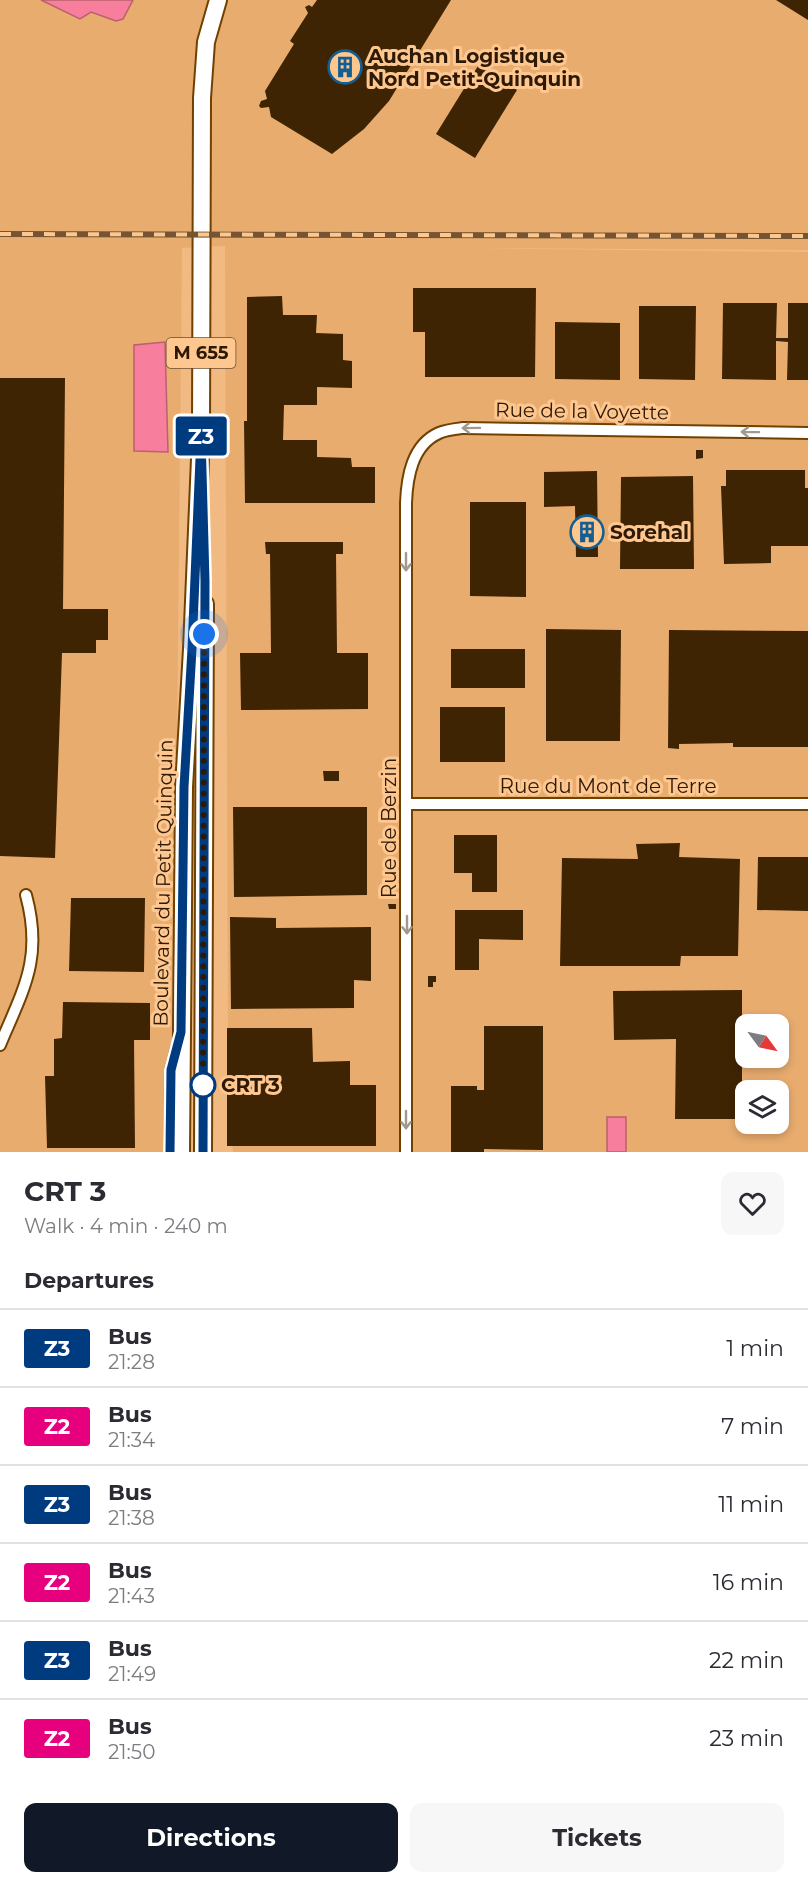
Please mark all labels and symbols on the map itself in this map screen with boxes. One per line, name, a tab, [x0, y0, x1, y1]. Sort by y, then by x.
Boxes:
place label: Auchan Logistique Nord Petit-Quinquin	[367, 44, 581, 91]
building icon: Auchan Logistique Nord Petit-Quinquin	[327, 49, 363, 85]
road number: M 655	[166, 338, 236, 368]
street label: Rue de la Voyette	[495, 397, 669, 425]
line badge: Z3	[174, 416, 228, 456]
one-way arrow	[461, 422, 481, 434]
one-way arrow	[740, 426, 760, 438]
building icon: Sorehal	[569, 514, 605, 550]
place label: Sorehal	[610, 520, 689, 544]
one-way arrow	[400, 551, 412, 571]
your location	[189, 619, 219, 649]
street label: Boulevard du Petit Quinquin	[148, 739, 178, 1027]
street label: Rue de Berzin	[377, 758, 401, 898]
street label: Rue du Mont de Terre	[499, 774, 717, 798]
one-way arrow	[401, 915, 413, 935]
north arrow	[735, 1014, 789, 1068]
marker: CRT 3	[190, 1072, 216, 1098]
place label: CRT 3	[221, 1073, 280, 1097]
one-way arrow	[400, 1110, 412, 1130]

